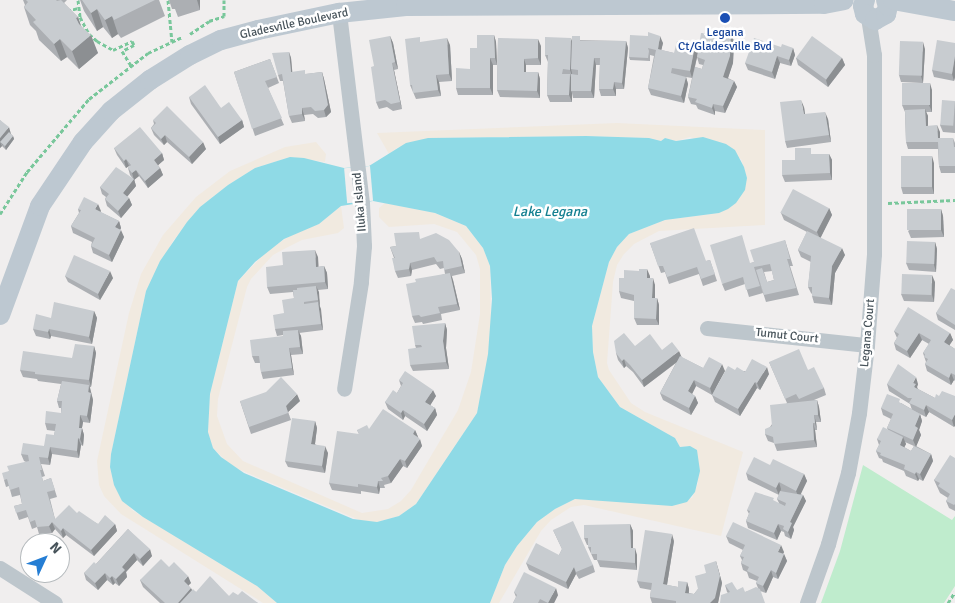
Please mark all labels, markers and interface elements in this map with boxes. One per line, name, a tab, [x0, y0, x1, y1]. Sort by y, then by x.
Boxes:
street label: Gladesville Boulevard	[238, 5, 350, 43]
marker: Legana Ct/Gladesville Bvd	[719, 12, 731, 24]
place label: Legana Ct/Gladesville Bvd	[678, 26, 772, 54]
street label: Iluka Island	[350, 172, 370, 232]
water label: Lake Legana	[513, 204, 587, 220]
street label: Legana Court	[858, 298, 878, 368]
street label: Tumut Court	[755, 326, 819, 346]
north arrow	[20, 533, 70, 583]
text: N	[46, 539, 65, 557]

